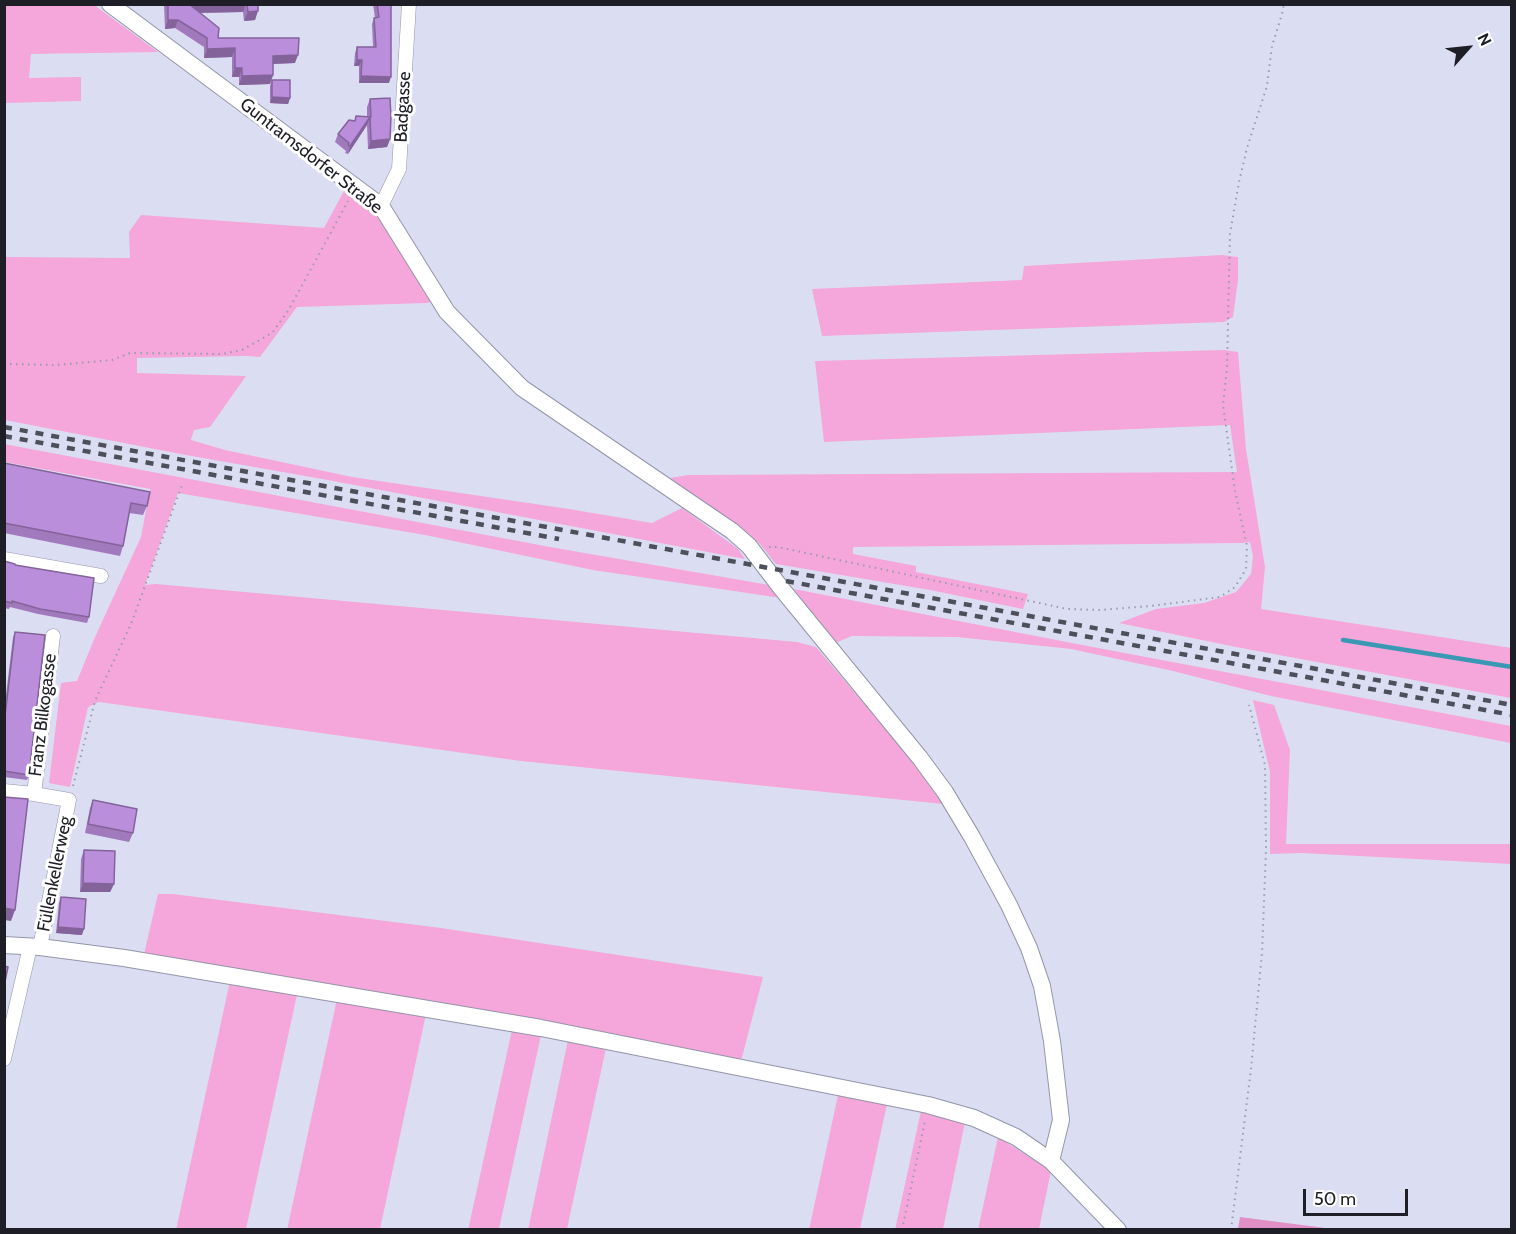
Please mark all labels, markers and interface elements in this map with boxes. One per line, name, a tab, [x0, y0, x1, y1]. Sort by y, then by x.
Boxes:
north arrow	[1438, 18, 1498, 78]
text: N	[1473, 30, 1496, 49]
street label: Badgasse	[390, 71, 416, 143]
street label: Guntramsdorfer Straße	[235, 94, 387, 218]
street label: Franz Bilkogasse	[25, 652, 61, 778]
street label: Füllenkellerweg	[33, 814, 77, 934]
scale bar	[1306, 1177, 1411, 1215]
text: 50 m	[1314, 1188, 1356, 1210]

